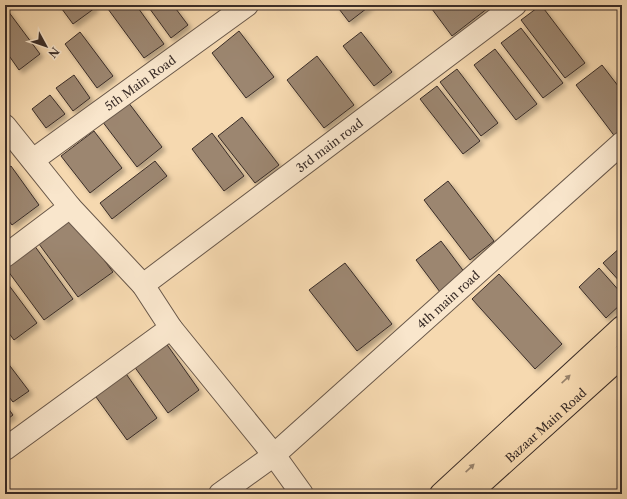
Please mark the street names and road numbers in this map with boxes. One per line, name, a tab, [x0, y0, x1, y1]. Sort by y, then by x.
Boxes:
street label: 5th Main Road	[102, 51, 179, 113]
street label: 3rd main road	[293, 114, 366, 175]
street label: 4th main road	[413, 267, 483, 331]
street label: Bazaar Main Road	[502, 384, 590, 465]

